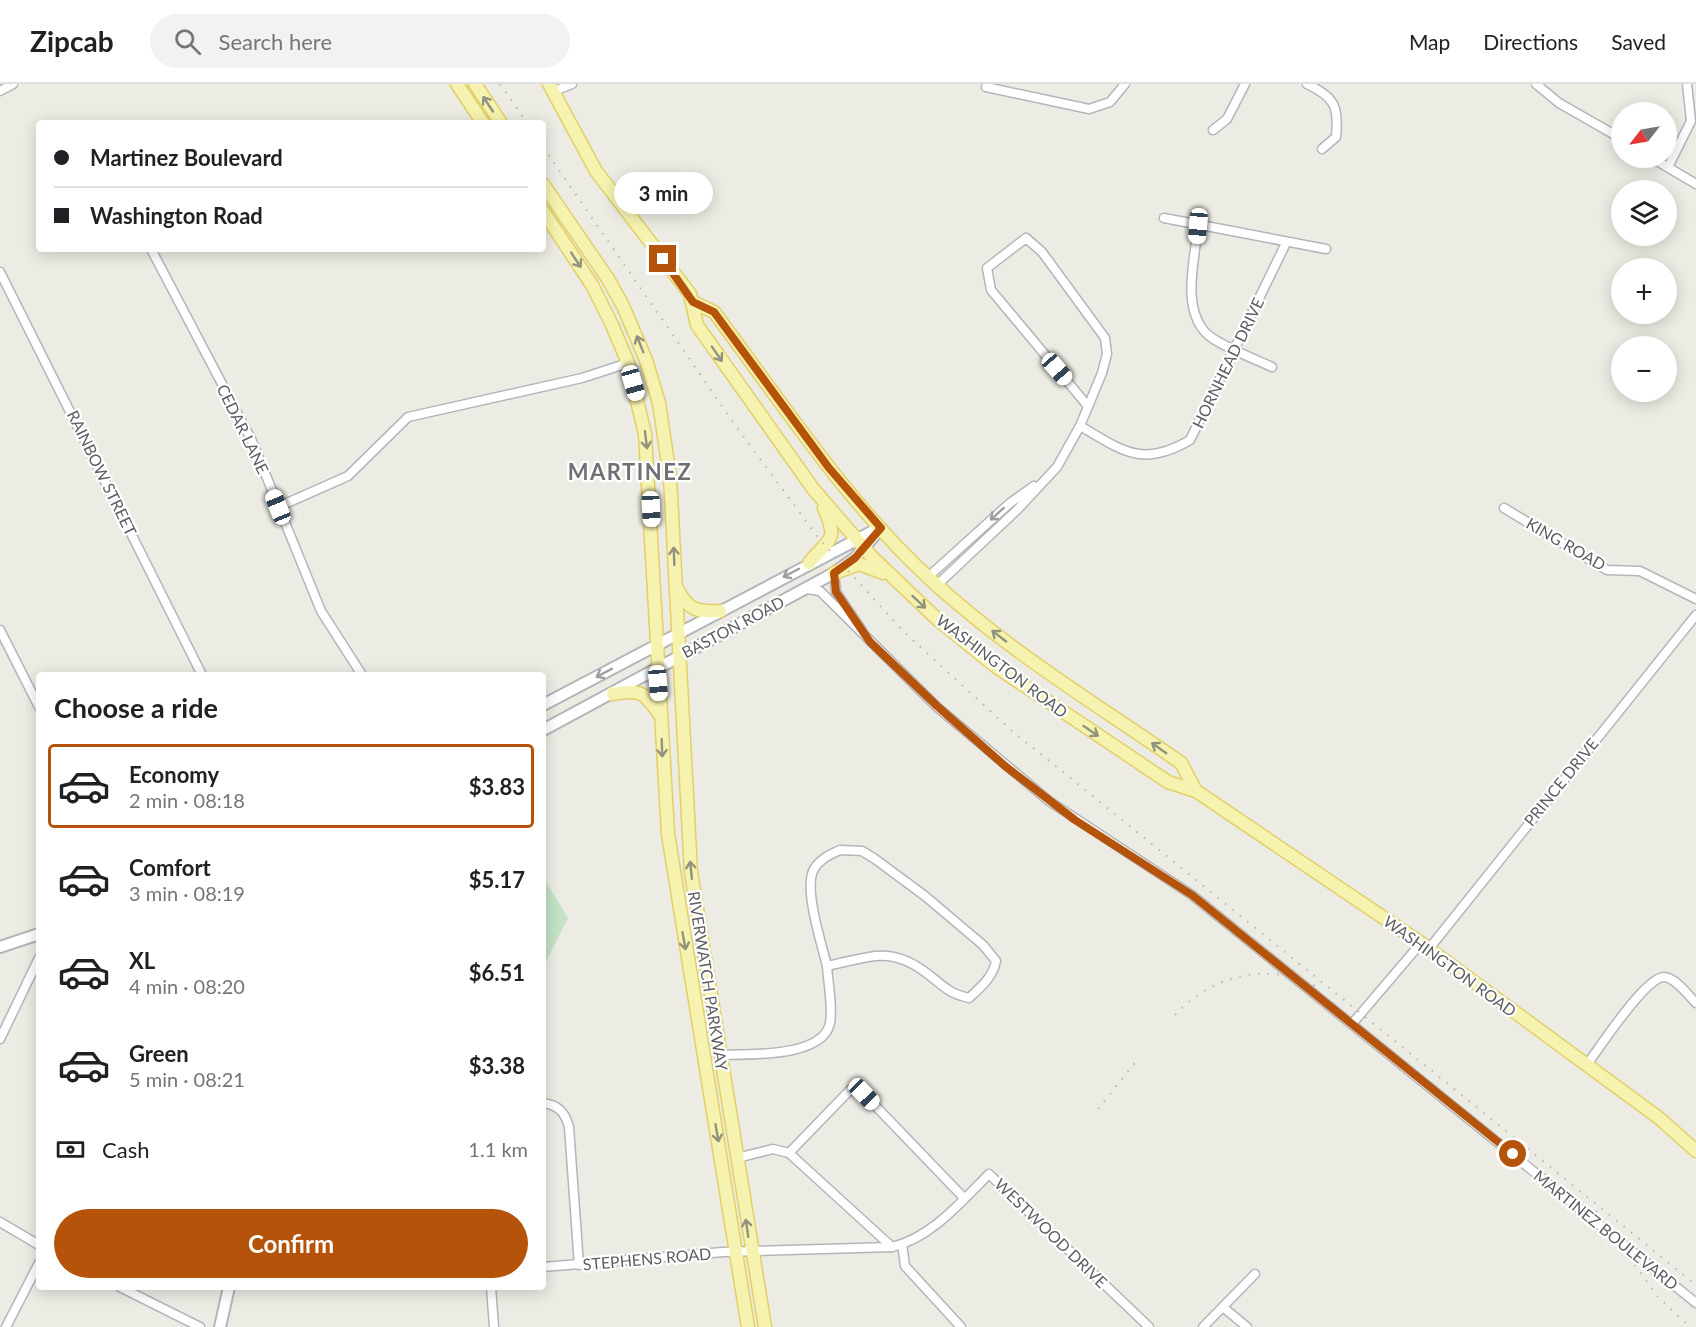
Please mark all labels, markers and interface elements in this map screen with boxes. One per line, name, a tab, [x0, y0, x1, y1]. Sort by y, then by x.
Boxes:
search box	[150, 14, 570, 68]
text: Zipcab	[30, 24, 114, 58]
icon: search	[171, 25, 204, 58]
text: Search here	[219, 28, 332, 55]
text: Map	[1409, 29, 1450, 54]
text: Directions	[1483, 29, 1578, 54]
text: Saved	[1611, 29, 1666, 54]
one-way arrow	[482, 96, 494, 112]
north arrow	[1611, 102, 1677, 168]
map controls	[1611, 102, 1677, 402]
text: Martinez Boulevard	[90, 144, 283, 171]
callout: 3 min	[614, 172, 712, 214]
button: layers	[1611, 180, 1677, 246]
text: 3 min	[639, 181, 688, 205]
text: Washington Road	[90, 202, 263, 229]
car	[1187, 207, 1209, 245]
route end	[649, 245, 676, 272]
one-way arrow	[569, 251, 582, 268]
button: +	[1611, 258, 1677, 324]
street label: HORNHEAD DRIVE	[1188, 295, 1267, 431]
one-way arrow	[634, 335, 645, 353]
button: −	[1611, 336, 1677, 402]
one-way arrow	[711, 345, 723, 361]
car	[1038, 350, 1076, 388]
car	[619, 363, 647, 403]
street label: CEDAR LANE	[214, 381, 273, 477]
street label: RAINBOW STREET	[64, 407, 141, 539]
one-way arrow	[640, 429, 651, 449]
district label: MARTINEZ	[568, 458, 692, 485]
car	[263, 487, 293, 527]
car	[641, 491, 661, 527]
one-way arrow	[990, 507, 1005, 521]
street label: KING ROAD	[1523, 513, 1609, 574]
one-way arrow	[668, 546, 679, 566]
one-way arrow	[783, 567, 800, 579]
street label: BASTON ROAD	[678, 592, 787, 662]
one-way arrow	[911, 595, 926, 609]
street label: WASHINGTON ROAD	[933, 610, 1072, 721]
one-way arrow	[991, 630, 1007, 643]
car	[647, 664, 669, 702]
one-way arrow	[596, 668, 614, 679]
text: Choose a ride	[54, 691, 218, 724]
one-way arrow	[1083, 725, 1100, 738]
street label: PRINCE DRIVE	[1520, 734, 1602, 829]
one-way arrow	[657, 737, 668, 757]
one-way arrow	[1151, 742, 1168, 754]
icon: car	[57, 759, 111, 813]
text: Economy	[129, 761, 219, 788]
text: $3.83	[469, 773, 525, 800]
text: 2 min · 08:18	[129, 788, 245, 812]
icon: car	[57, 852, 111, 906]
text: Comfort	[129, 854, 211, 881]
one-way arrow	[685, 860, 696, 880]
text: $5.17	[469, 866, 525, 893]
text: 3 min · 08:19	[129, 881, 245, 905]
street label: RIVERWATCH PARKWAY	[685, 890, 732, 1072]
street label: WASHINGTON ROAD	[1380, 911, 1520, 1020]
one-way arrow	[679, 931, 690, 951]
icon: car	[57, 945, 111, 999]
text: XL	[129, 947, 155, 974]
text: $6.51	[469, 959, 525, 986]
text: 4 min · 08:20	[129, 974, 245, 998]
icon: car	[57, 1038, 111, 1092]
text: Green	[129, 1040, 189, 1067]
text: $3.38	[469, 1052, 525, 1079]
text: 5 min · 08:21	[129, 1067, 245, 1091]
car	[845, 1075, 883, 1113]
one-way arrow	[711, 1123, 722, 1143]
icon: cash	[54, 1133, 87, 1166]
text: Cash	[102, 1136, 149, 1163]
text: 1.1 km	[468, 1137, 528, 1161]
route start	[1499, 1140, 1526, 1167]
street label: MARTINEZ BOULEVARD	[1530, 1166, 1682, 1294]
street label: WESTWOOD DRIVE	[991, 1174, 1112, 1291]
button: Confirm	[54, 1209, 528, 1278]
one-way arrow	[741, 1219, 752, 1238]
street label: STEPHENS ROAD	[582, 1243, 712, 1274]

